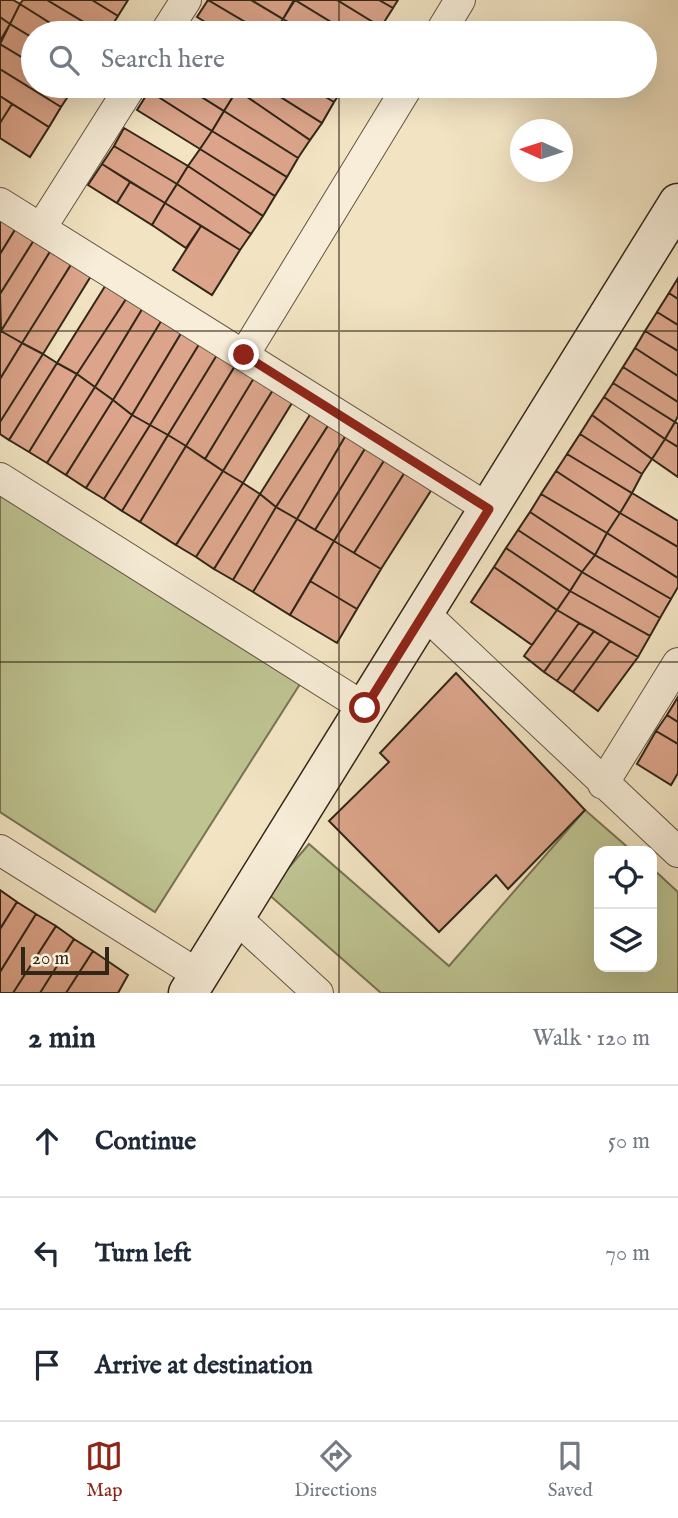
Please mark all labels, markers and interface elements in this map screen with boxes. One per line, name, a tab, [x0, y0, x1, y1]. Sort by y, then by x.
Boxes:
search box	[21, 21, 657, 98]
icon: search	[45, 41, 83, 79]
text: Search here	[101, 43, 225, 76]
north arrow	[510, 119, 573, 182]
route end	[228, 339, 259, 370]
route start	[349, 692, 380, 723]
map controls	[594, 846, 657, 972]
button: locate	[594, 846, 657, 909]
button: layers	[594, 909, 657, 972]
scale bar	[21, 944, 108, 976]
text: 20 m	[32, 947, 69, 971]
text: 2 min	[28, 1020, 96, 1058]
text: Walk · 120 m	[532, 1024, 650, 1053]
icon: ahead	[28, 1122, 66, 1160]
text: Continue	[95, 1125, 196, 1158]
text: 50 m	[608, 1127, 650, 1156]
icon: left	[28, 1234, 66, 1272]
text: Turn left	[95, 1237, 192, 1270]
text: 70 m	[605, 1239, 650, 1268]
icon: arrive	[28, 1346, 66, 1384]
text: Arrive at destination	[95, 1349, 313, 1382]
tab: Map	[85, 1437, 123, 1503]
tab: Directions	[294, 1437, 377, 1503]
tab: Saved	[548, 1437, 593, 1503]

